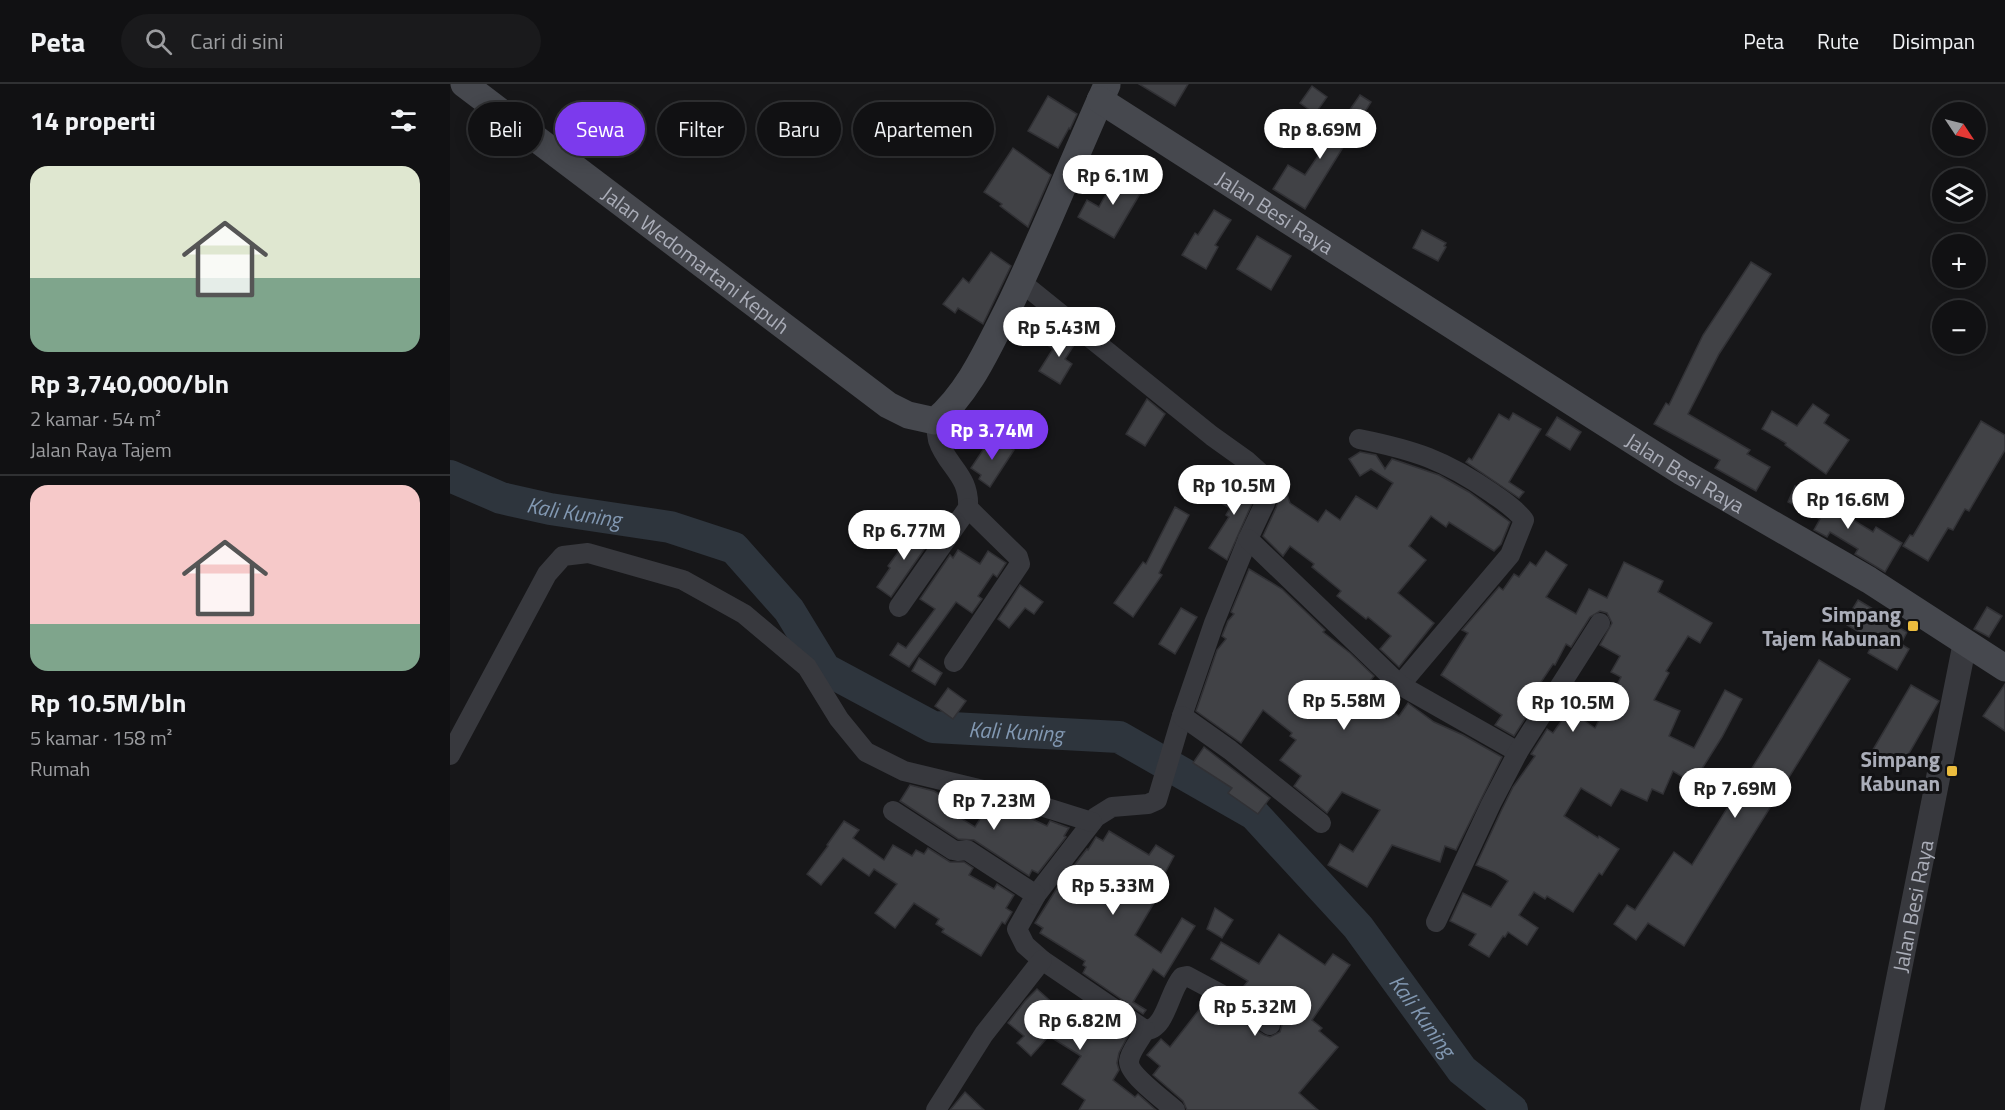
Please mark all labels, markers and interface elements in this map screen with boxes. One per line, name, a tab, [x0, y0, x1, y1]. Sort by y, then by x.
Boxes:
search box	[121, 14, 541, 68]
text: Peta	[30, 20, 85, 63]
text: Cari di sini	[190, 24, 284, 58]
icon: search	[142, 25, 175, 58]
text: Peta	[1743, 25, 1784, 57]
text: Rute	[1817, 25, 1859, 57]
text: Disimpan	[1892, 25, 1975, 57]
text: 14 properti	[30, 101, 156, 140]
chip: Beli	[468, 102, 543, 156]
chip: Sewa	[555, 102, 645, 156]
chip: Filter	[657, 102, 745, 156]
chip: Baru	[757, 102, 841, 156]
chip: Apartemen	[853, 102, 994, 156]
north arrow	[1932, 102, 1986, 156]
map controls	[1932, 102, 1986, 354]
icon: filters	[387, 104, 420, 137]
pin: Rp 8.69M	[1258, 109, 1382, 160]
text: Rp 8.69M	[1278, 113, 1362, 144]
pin: Rp 6.1M	[1058, 155, 1168, 206]
text: Rp 6.1M	[1077, 159, 1149, 190]
street label: Jalan Besi Raya	[1210, 162, 1341, 262]
button: layers	[1932, 168, 1986, 222]
street label: Jalan Wedomartani Kepuh	[595, 178, 797, 341]
icon: home	[171, 205, 279, 313]
button: +	[1932, 234, 1986, 288]
button: −	[1932, 300, 1986, 354]
pin: Rp 5.43M	[997, 307, 1121, 358]
text: Rp 5.43M	[1017, 311, 1101, 342]
text: Rp 3,740,000/bln	[30, 364, 229, 403]
text: 2 kamar · 54 m²	[30, 403, 161, 434]
pin: Rp 3.74M	[930, 410, 1054, 461]
text: Rp 3.74M	[950, 414, 1034, 445]
street label: Jalan Besi Raya	[1619, 424, 1751, 521]
text: Jalan Raya Tajem	[30, 434, 172, 465]
pin: Rp 10.5M	[1172, 465, 1296, 516]
text: Rp 10.5M	[1192, 469, 1276, 500]
pin: Rp 16.6M	[1786, 479, 1910, 530]
text: Rp 16.6M	[1806, 483, 1890, 514]
water label: Kali Kuning	[524, 487, 626, 537]
pin: Rp 6.77M	[842, 510, 966, 561]
text: Rp 6.77M	[862, 514, 946, 545]
icon: home	[171, 524, 279, 632]
place label: Simpang Tajem Kabunan	[1762, 598, 1901, 654]
marker: Simpang Tajem Kabunan	[1906, 619, 1920, 633]
pin: Rp 5.58M	[1282, 680, 1406, 731]
pin: Rp 10.5M	[1511, 682, 1635, 733]
text: Rp 10.5M/bln	[30, 683, 186, 722]
text: Rp 5.58M	[1302, 684, 1386, 715]
text: Rp 10.5M	[1531, 686, 1615, 717]
water label: Kali Kuning	[967, 712, 1067, 751]
text: 5 kamar · 158 m²	[30, 722, 172, 753]
place label: Simpang Kabunan	[1860, 743, 1940, 799]
text: Rumah	[30, 753, 90, 784]
marker: Simpang Kabunan	[1945, 764, 1959, 778]
pin: Rp 7.69M	[1673, 768, 1797, 819]
text: Rp 7.69M	[1693, 772, 1777, 803]
pin: Rp 7.23M	[932, 780, 1056, 831]
text: Rp 7.23M	[952, 784, 1036, 815]
street label: Jalan Besi Raya	[1884, 837, 1941, 975]
pin: Rp 5.33M	[1051, 865, 1175, 916]
text: Rp 5.33M	[1071, 869, 1155, 900]
water label: Kali Kuning	[1381, 967, 1466, 1066]
pin: Rp 5.32M	[1193, 986, 1317, 1037]
text: Rp 5.32M	[1213, 990, 1297, 1021]
pin: Rp 6.82M	[1018, 1000, 1142, 1051]
text: Rp 6.82M	[1038, 1004, 1122, 1035]

